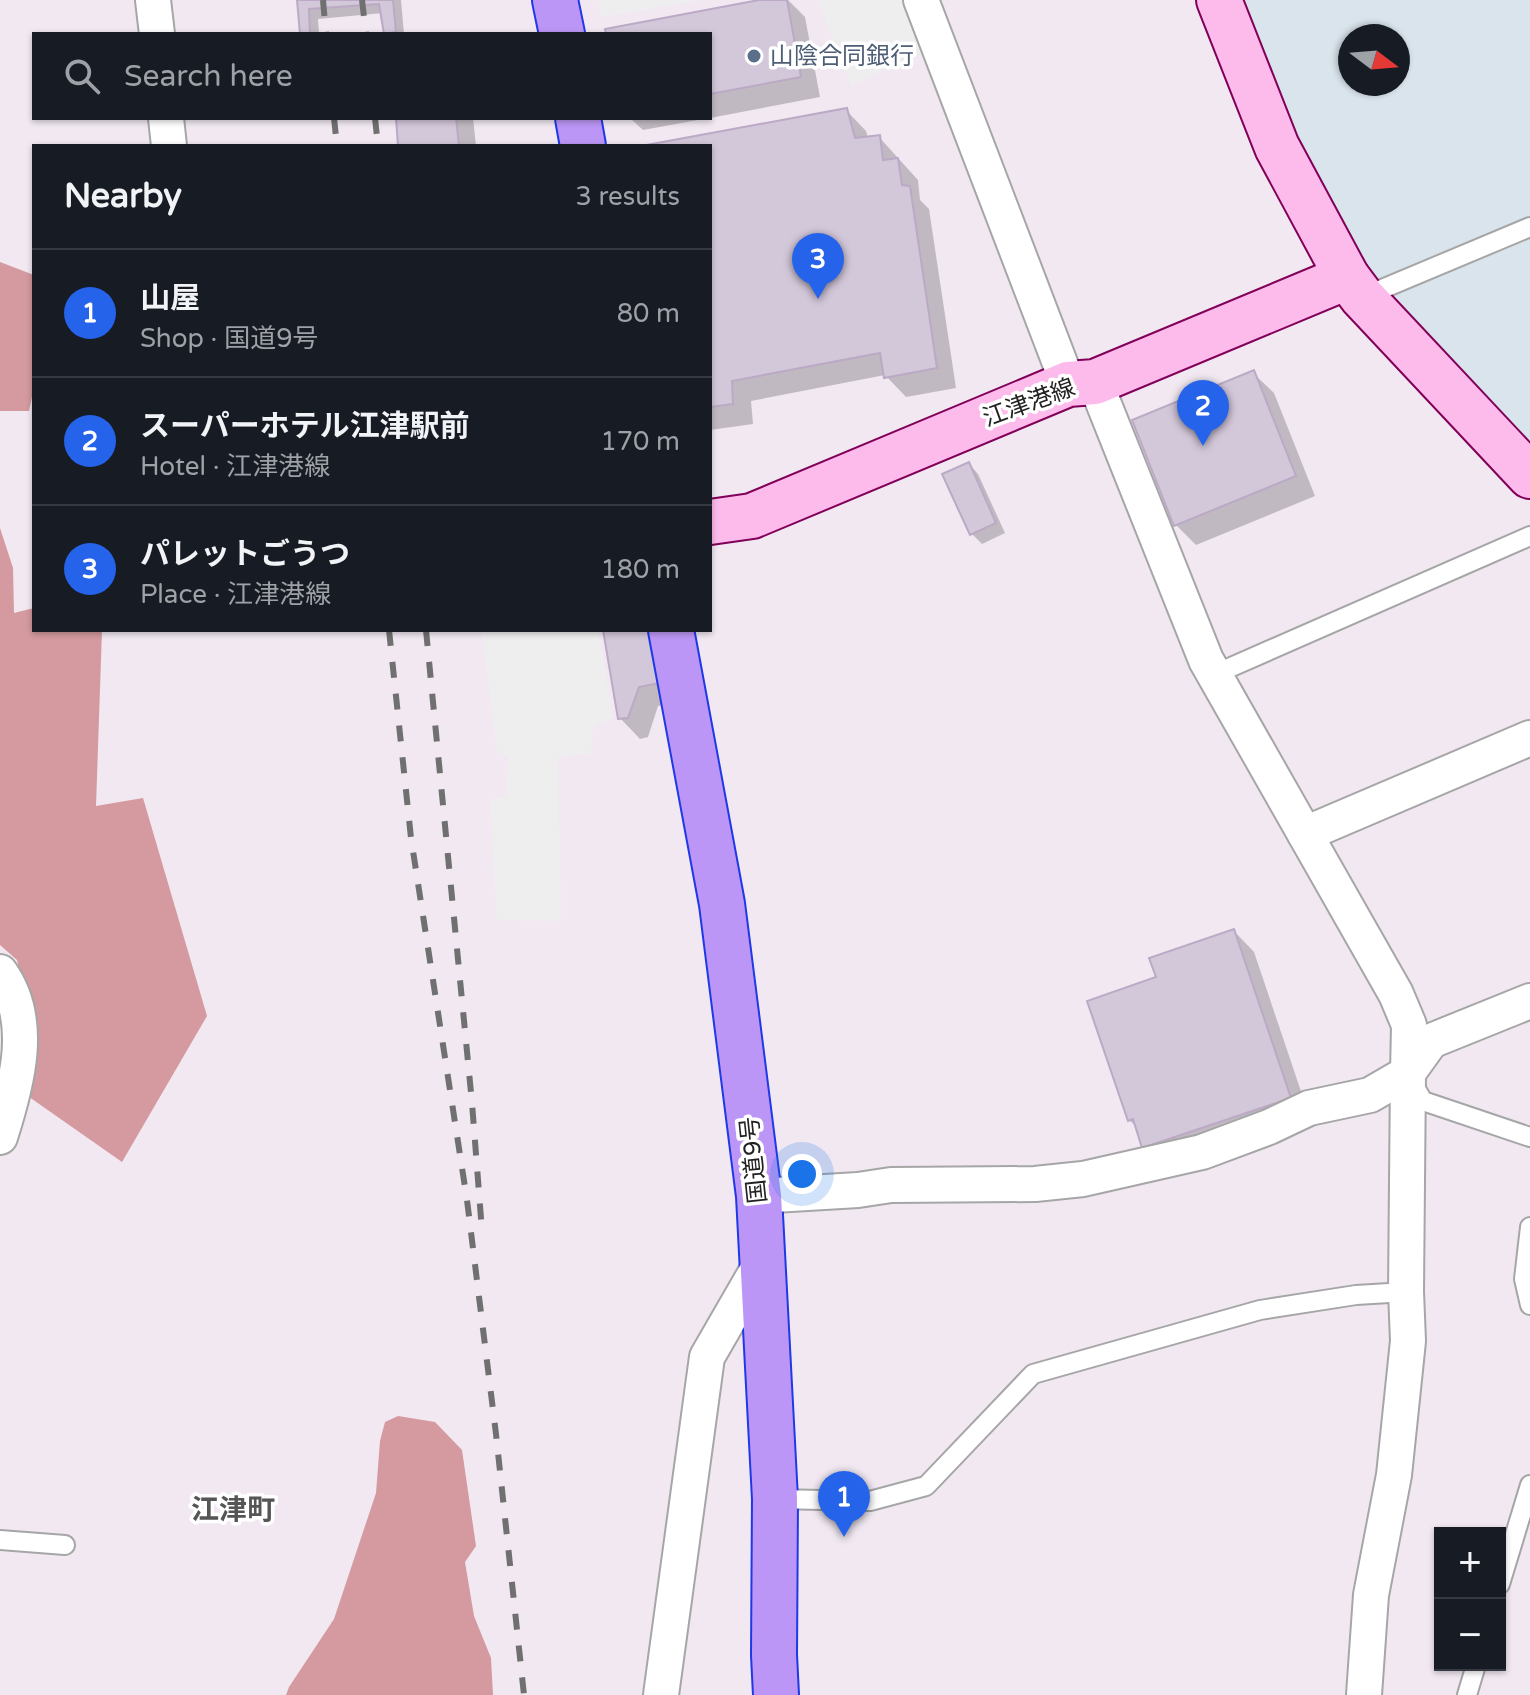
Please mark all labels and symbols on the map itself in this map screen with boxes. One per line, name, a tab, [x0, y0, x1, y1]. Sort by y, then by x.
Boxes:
north arrow	[1338, 24, 1410, 96]
place label: 山陰合同銀行	[770, 42, 914, 71]
marker: 山陰合同銀行	[745, 47, 763, 65]
pin: 3	[792, 233, 844, 299]
street label: 江津港線	[979, 373, 1079, 433]
pin: 2	[1177, 380, 1229, 446]
street label: 国道9号	[735, 1115, 773, 1205]
your location	[782, 1154, 822, 1194]
pin: 1	[818, 1471, 870, 1537]
district label: 江津町	[191, 1493, 275, 1527]

